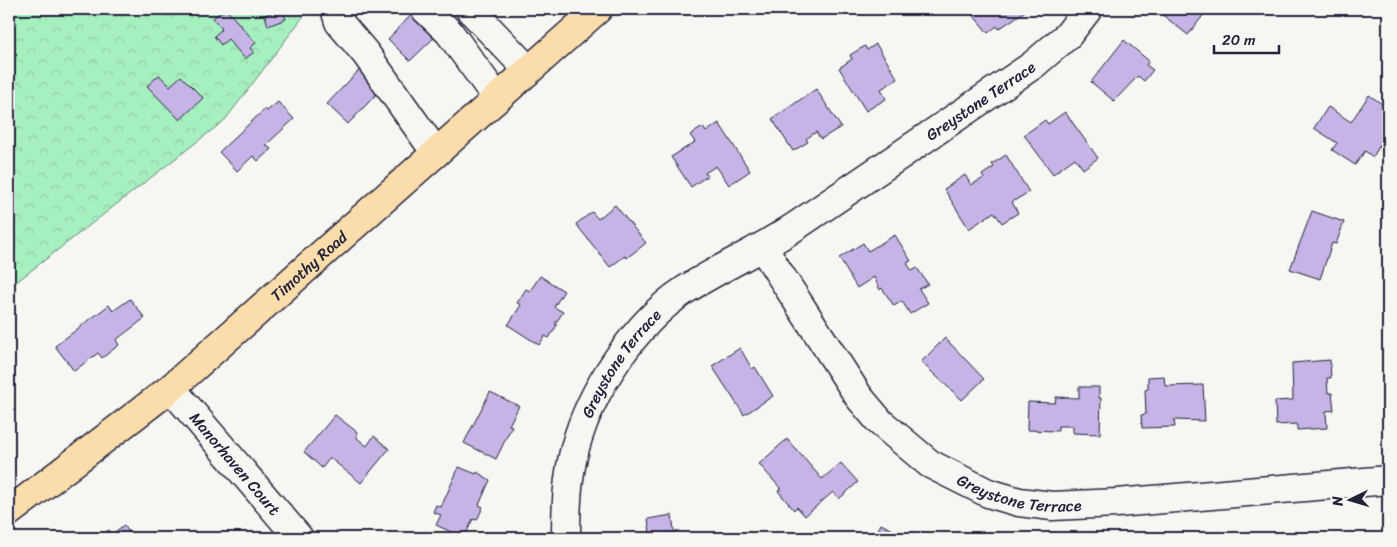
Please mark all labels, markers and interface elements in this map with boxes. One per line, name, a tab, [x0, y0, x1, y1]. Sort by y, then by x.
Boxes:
scale bar	[1214, 22, 1280, 54]
text: 20 m	[1222, 27, 1256, 53]
street label: Greystone Terrace	[919, 53, 1042, 148]
street label: Timothy Road	[263, 222, 355, 308]
street label: Greystone Terrace	[572, 301, 668, 422]
street label: Manorhaven Court	[182, 405, 288, 522]
street label: Greystone Terrace	[952, 465, 1082, 521]
north arrow	[1324, 474, 1374, 524]
text: N	[1325, 495, 1351, 508]

